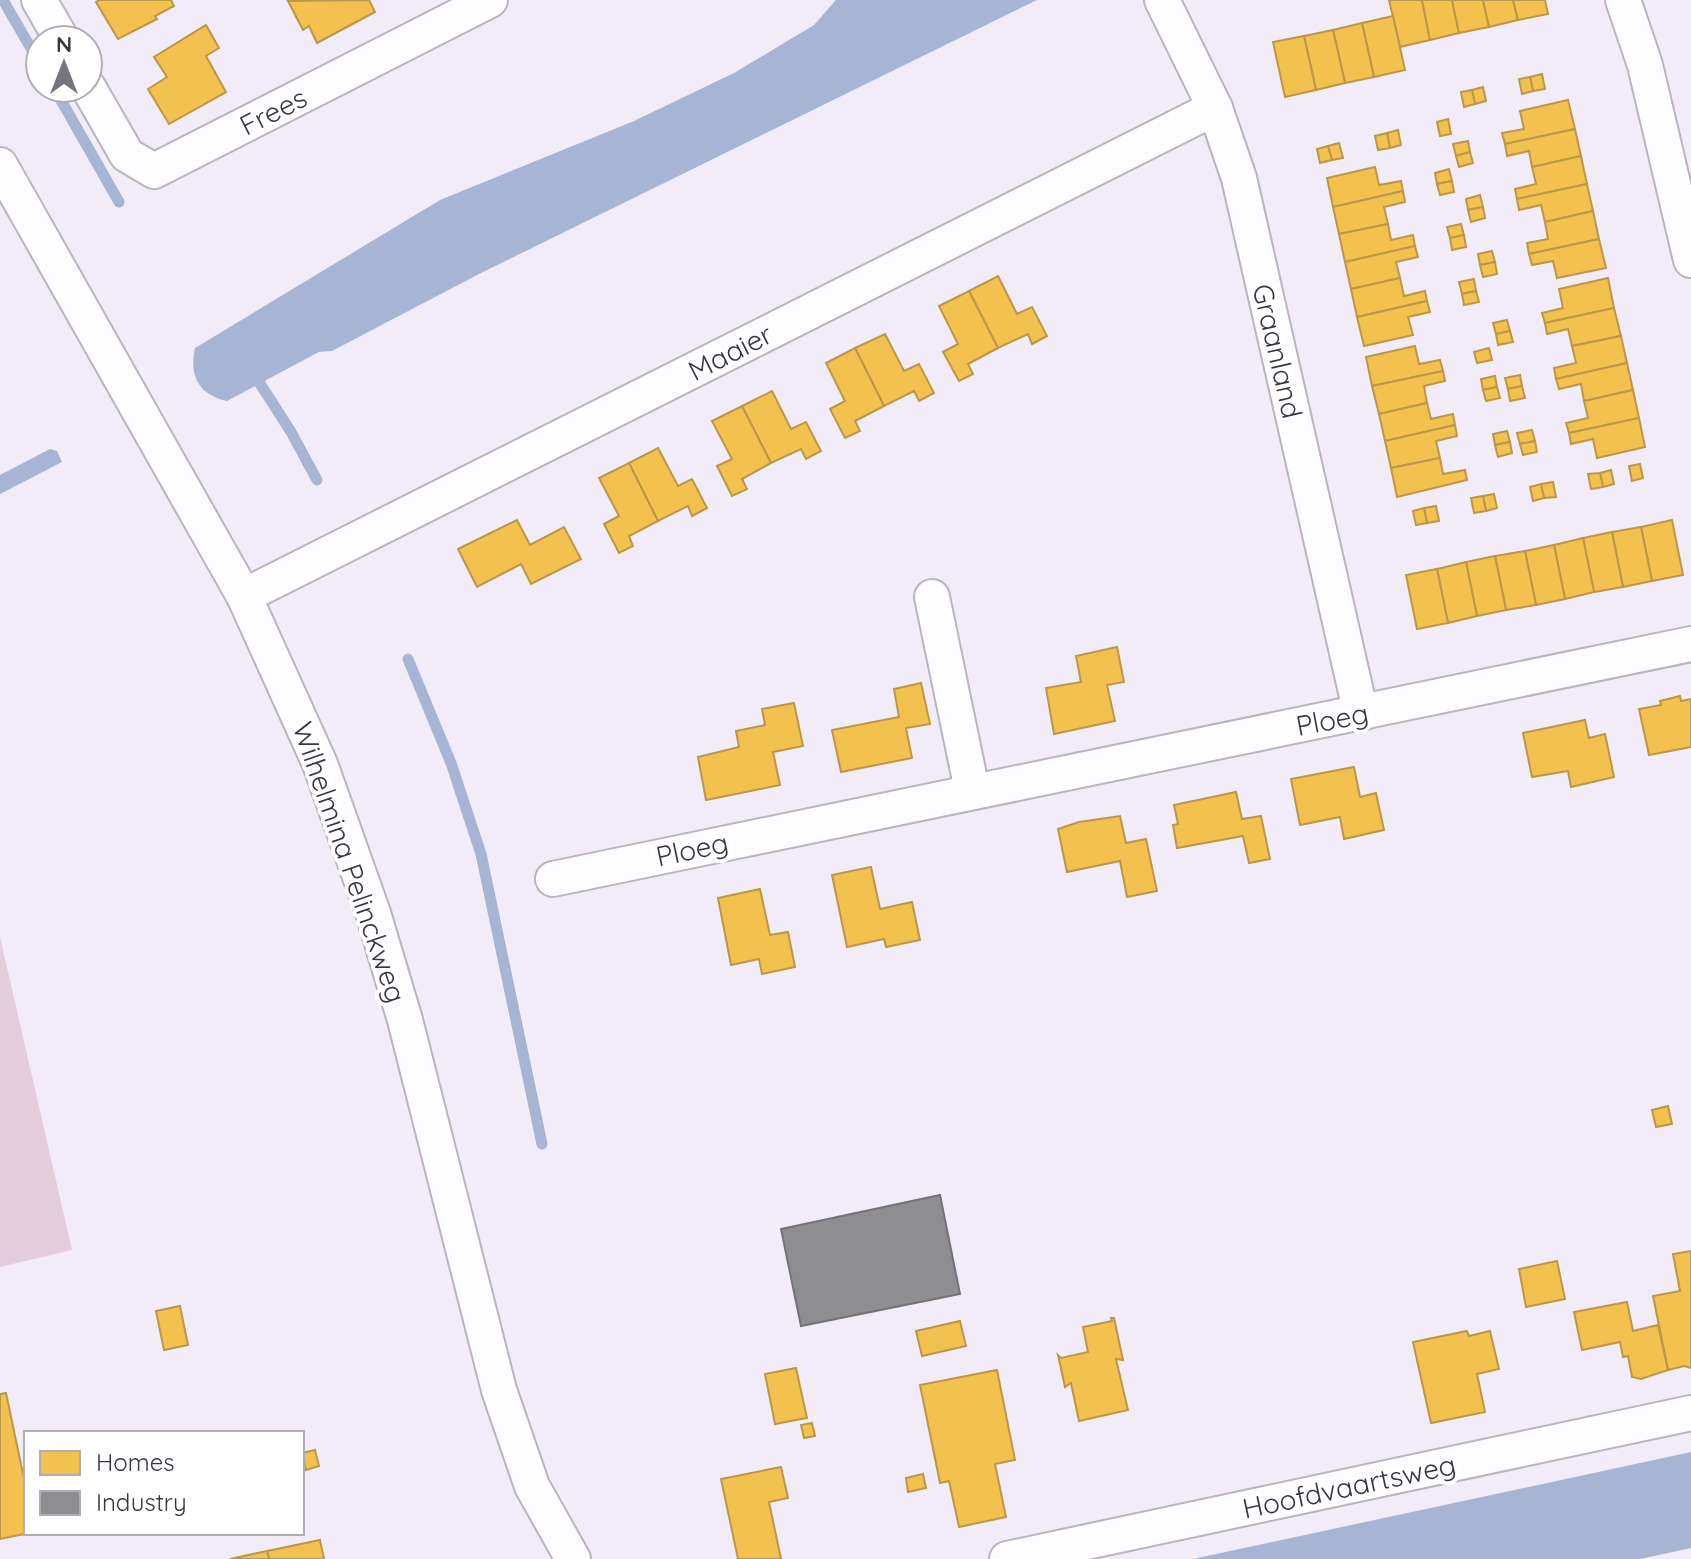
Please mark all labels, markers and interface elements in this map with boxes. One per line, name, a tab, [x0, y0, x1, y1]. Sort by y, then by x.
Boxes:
north arrow	[24, 24, 104, 104]
text: N	[56, 30, 72, 58]
street label: Frees	[234, 79, 312, 143]
street label: Graanland	[1246, 280, 1310, 422]
street label: Maaier	[682, 316, 778, 388]
street label: Ploeg	[1293, 695, 1371, 743]
street label: Wilhelmina Pelinckweg	[286, 717, 414, 1007]
street label: Ploeg	[653, 824, 731, 874]
legend	[24, 1431, 304, 1535]
street label: Hoofdvaartsweg	[1239, 1446, 1459, 1526]
text: Homes	[96, 1447, 174, 1477]
text: Industry	[96, 1487, 187, 1517]

